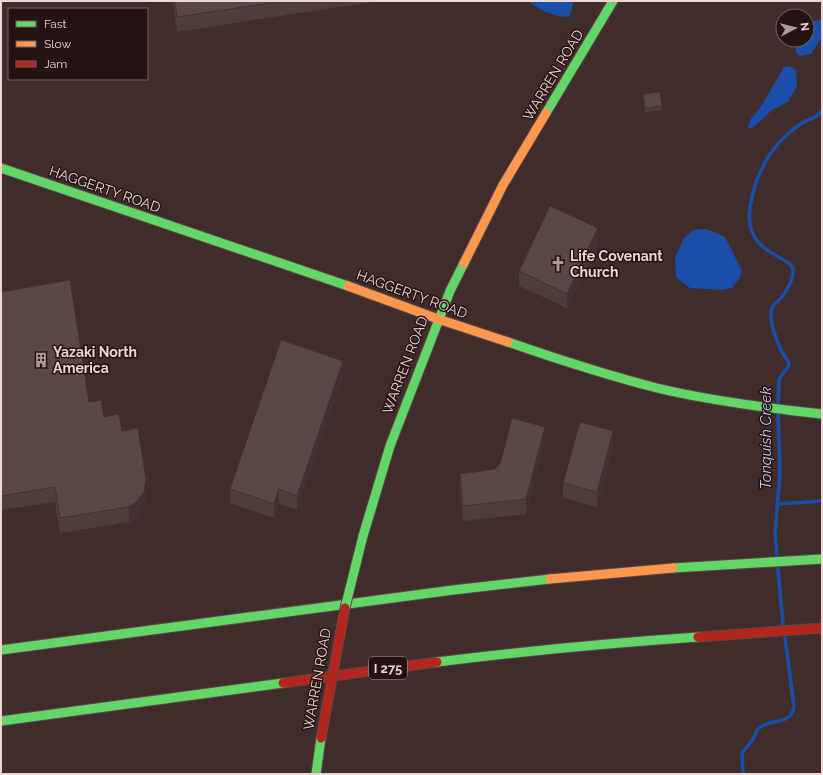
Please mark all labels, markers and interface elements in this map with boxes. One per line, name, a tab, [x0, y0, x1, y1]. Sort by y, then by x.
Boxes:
legend	[8, 8, 148, 80]
north arrow	[775, 8, 815, 48]
text: Fast	[44, 17, 67, 31]
text: N	[797, 22, 811, 32]
street label: WARREN ROAD	[520, 27, 586, 123]
text: Slow	[44, 37, 71, 51]
text: Jam	[44, 57, 67, 71]
street label: HAGGERTY ROAD	[47, 162, 163, 216]
place label: Life Covenant Church	[570, 248, 663, 280]
church icon: Life Covenant Church	[549, 255, 567, 273]
street label: HAGGERTY ROAD	[355, 267, 469, 321]
street label: WARREN ROAD	[379, 314, 431, 416]
place label: Yazaki North America	[53, 344, 137, 376]
building icon: Yazaki North America	[32, 351, 50, 369]
water label: Tonquish Creek	[757, 387, 775, 489]
street label: WARREN ROAD	[300, 627, 334, 731]
road number: I 275	[369, 657, 407, 679]

